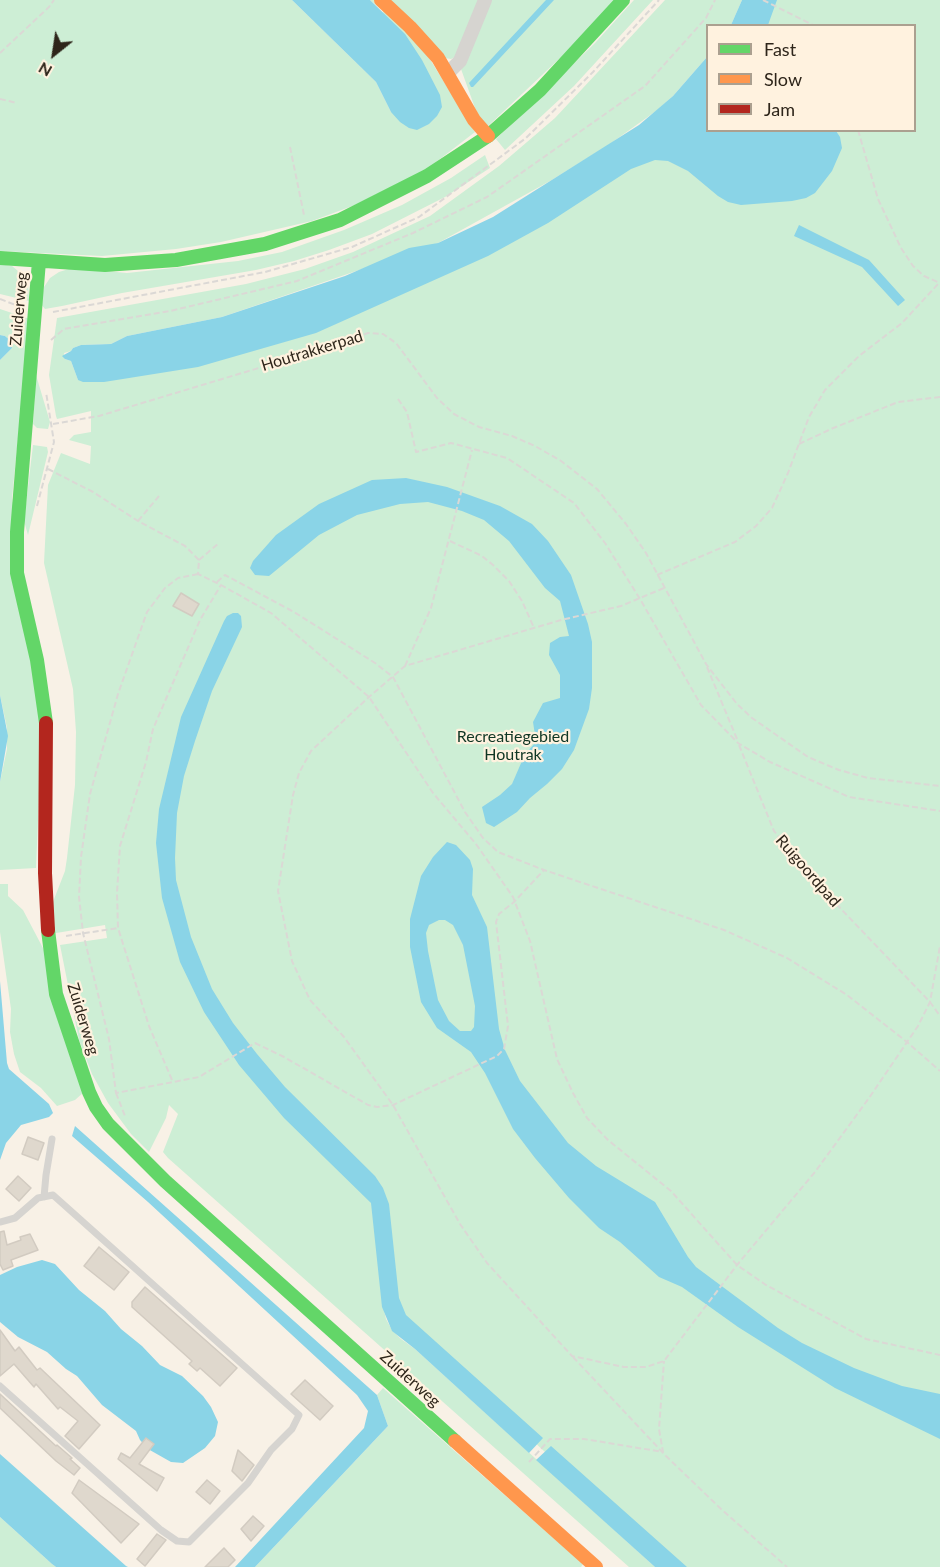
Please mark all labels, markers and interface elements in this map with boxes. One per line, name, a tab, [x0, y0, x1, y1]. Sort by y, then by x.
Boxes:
north arrow	[24, 24, 84, 84]
legend	[706, 24, 916, 132]
text: Fast	[764, 38, 796, 60]
text: N	[35, 59, 55, 81]
text: Slow	[764, 68, 802, 90]
text: Jam	[764, 98, 795, 120]
street label: Zuiderweg	[6, 271, 32, 347]
street label: Houtrakkerpad	[259, 326, 365, 376]
park label: Recreatiegebied Houtrak	[457, 727, 569, 765]
street label: Ruigoordpad	[772, 831, 844, 911]
street label: Zuiderweg	[63, 981, 103, 1057]
street label: Zuiderweg	[376, 1347, 444, 1411]

